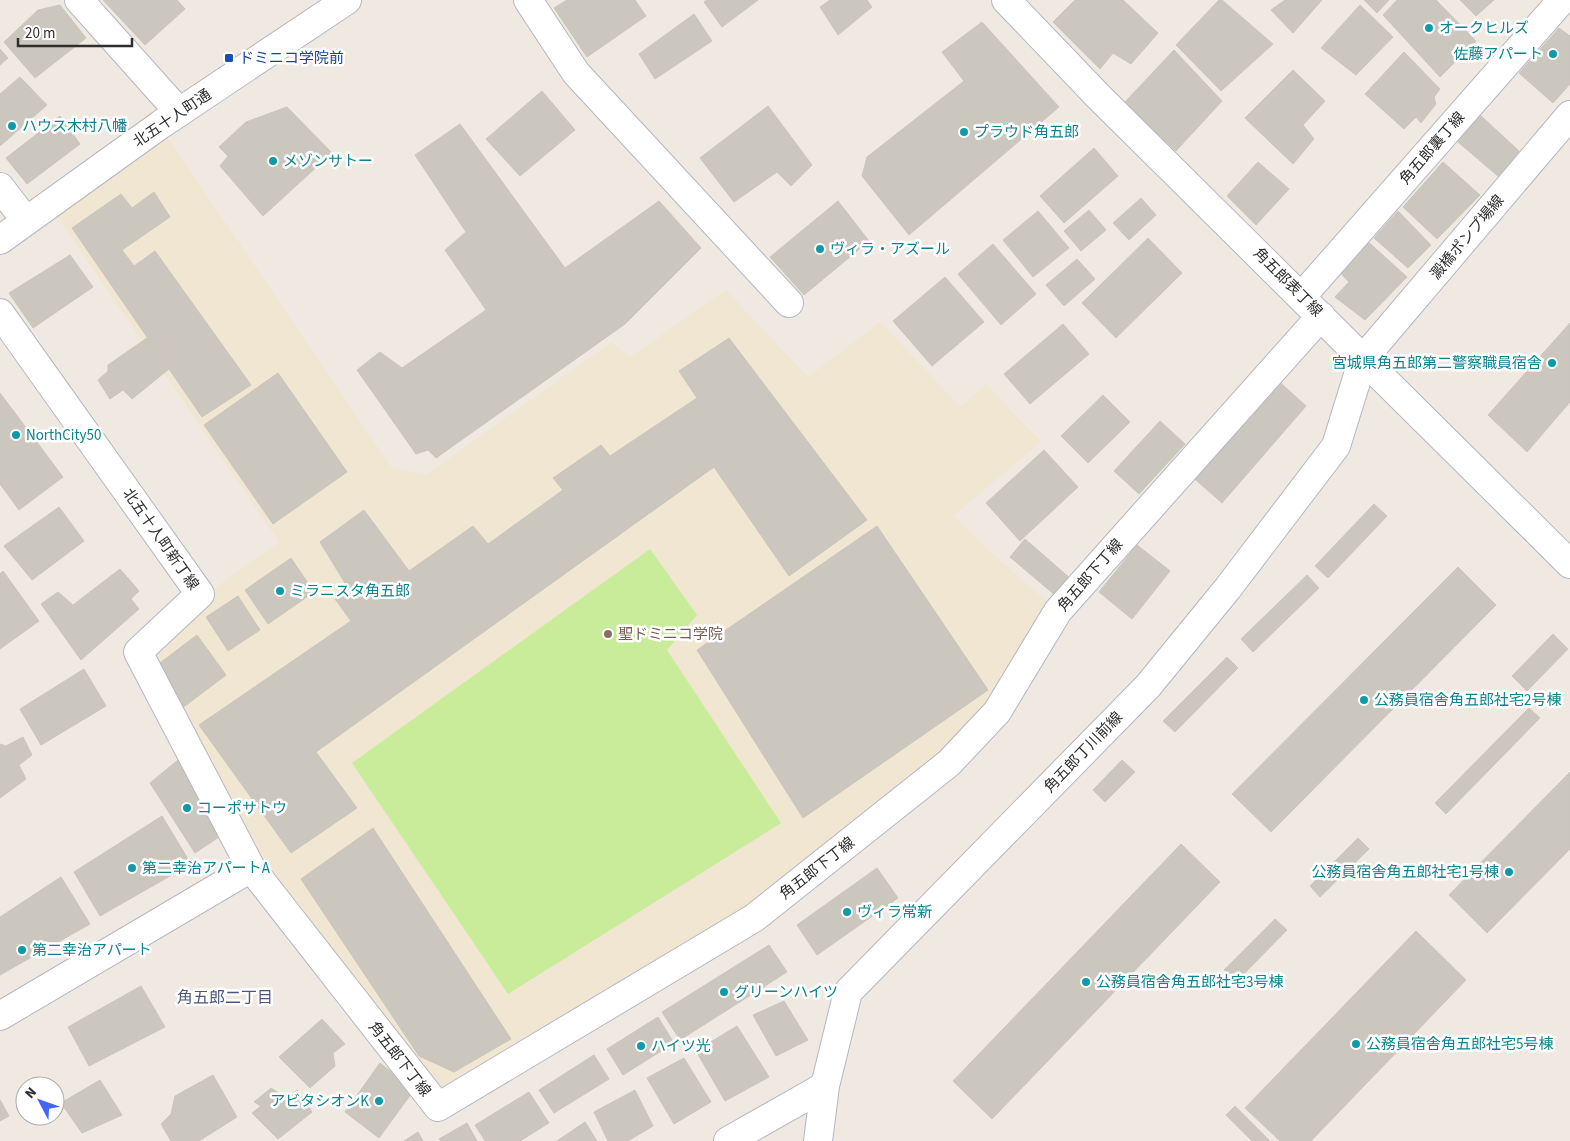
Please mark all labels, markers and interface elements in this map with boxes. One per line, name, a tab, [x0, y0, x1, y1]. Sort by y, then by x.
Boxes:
scale bar	[18, 15, 131, 47]
place label: オークヒルズ	[1439, 18, 1529, 39]
marker: オークヒルズ	[1423, 22, 1435, 34]
text: 20 m	[25, 23, 55, 44]
place label: 佐藤アパート	[1453, 44, 1543, 65]
place label: ドミニコ学院前	[239, 48, 344, 69]
marker: 佐藤アパート	[1547, 48, 1559, 60]
marker: ドミニコ学院前	[223, 52, 235, 64]
street label: 北五十人町通	[129, 85, 215, 152]
street label: 角五郎裏丁線	[1395, 107, 1470, 189]
place label: ハウス木村八幡	[22, 116, 127, 137]
marker: ハウス木村八幡	[6, 120, 18, 132]
place label: プラウド角五郎	[974, 122, 1079, 143]
marker: プラウド角五郎	[958, 126, 970, 138]
place label: メゾンサトー	[283, 151, 373, 172]
marker: メゾンサトー	[267, 155, 279, 167]
street label: 澱橋ポンプ場線	[1426, 191, 1509, 284]
place label: ヴィラ・アズール	[830, 239, 950, 260]
marker: ヴィラ・アズール	[814, 243, 826, 255]
street label: 角五郎表丁線	[1248, 243, 1327, 322]
place label: 宮城県角五郎第二警察職員宿舎	[1332, 353, 1542, 374]
marker: 宮城県角五郎第二警察職員宿舎	[1546, 357, 1558, 369]
place label: NorthCity50	[26, 425, 102, 446]
marker: NorthCity50	[10, 429, 22, 441]
street label: 北五十人町新丁線	[118, 484, 204, 594]
street label: 角五郎下丁線	[1053, 534, 1128, 616]
place label: ミラニスタ角五郎	[290, 581, 410, 602]
marker: ミラニスタ角五郎	[274, 585, 286, 597]
place label: 聖ドミニコ学院	[618, 624, 723, 645]
marker: 聖ドミニコ学院	[602, 628, 614, 640]
place label: 公務員宿舎角五郎社宅2号棟	[1374, 690, 1561, 711]
marker: 公務員宿舎角五郎社宅2号棟	[1358, 694, 1370, 706]
street label: 角五郎丁川前線	[1039, 707, 1127, 797]
place label: コーポサトウ	[197, 798, 287, 819]
marker: コーポサトウ	[181, 802, 193, 814]
street label: 角五郎下丁線	[775, 832, 859, 904]
place label: 第二幸治アパートA	[142, 858, 271, 879]
marker: 第二幸治アパートA	[126, 862, 138, 874]
place label: 公務員宿舎角五郎社宅1号棟	[1312, 862, 1499, 883]
marker: 公務員宿舎角五郎社宅1号棟	[1503, 866, 1515, 878]
place label: ヴィラ常新	[857, 902, 932, 923]
marker: ヴィラ常新	[841, 906, 853, 918]
place label: 第二幸治アパート	[32, 940, 152, 961]
marker: 第二幸治アパート	[16, 944, 28, 956]
place label: 公務員宿舎角五郎社宅3号棟	[1096, 972, 1283, 993]
marker: 公務員宿舎角五郎社宅3号棟	[1080, 976, 1092, 988]
place label: グリーンハイツ	[734, 982, 838, 1003]
marker: グリーンハイツ	[718, 986, 730, 998]
district label: 角五郎二丁目	[177, 987, 273, 1009]
street label: 角五郎下丁線	[364, 1017, 436, 1101]
place label: 公務員宿舎角五郎社宅5号棟	[1366, 1034, 1553, 1055]
place label: ハイツ光	[651, 1036, 711, 1057]
marker: 公務員宿舎角五郎社宅5号棟	[1350, 1038, 1362, 1050]
marker: ハイツ光	[635, 1040, 647, 1052]
north arrow	[15, 1076, 65, 1126]
text: N	[20, 1083, 42, 1103]
place label: アビタシオンK	[270, 1091, 369, 1112]
marker: アビタシオンK	[373, 1095, 385, 1107]

